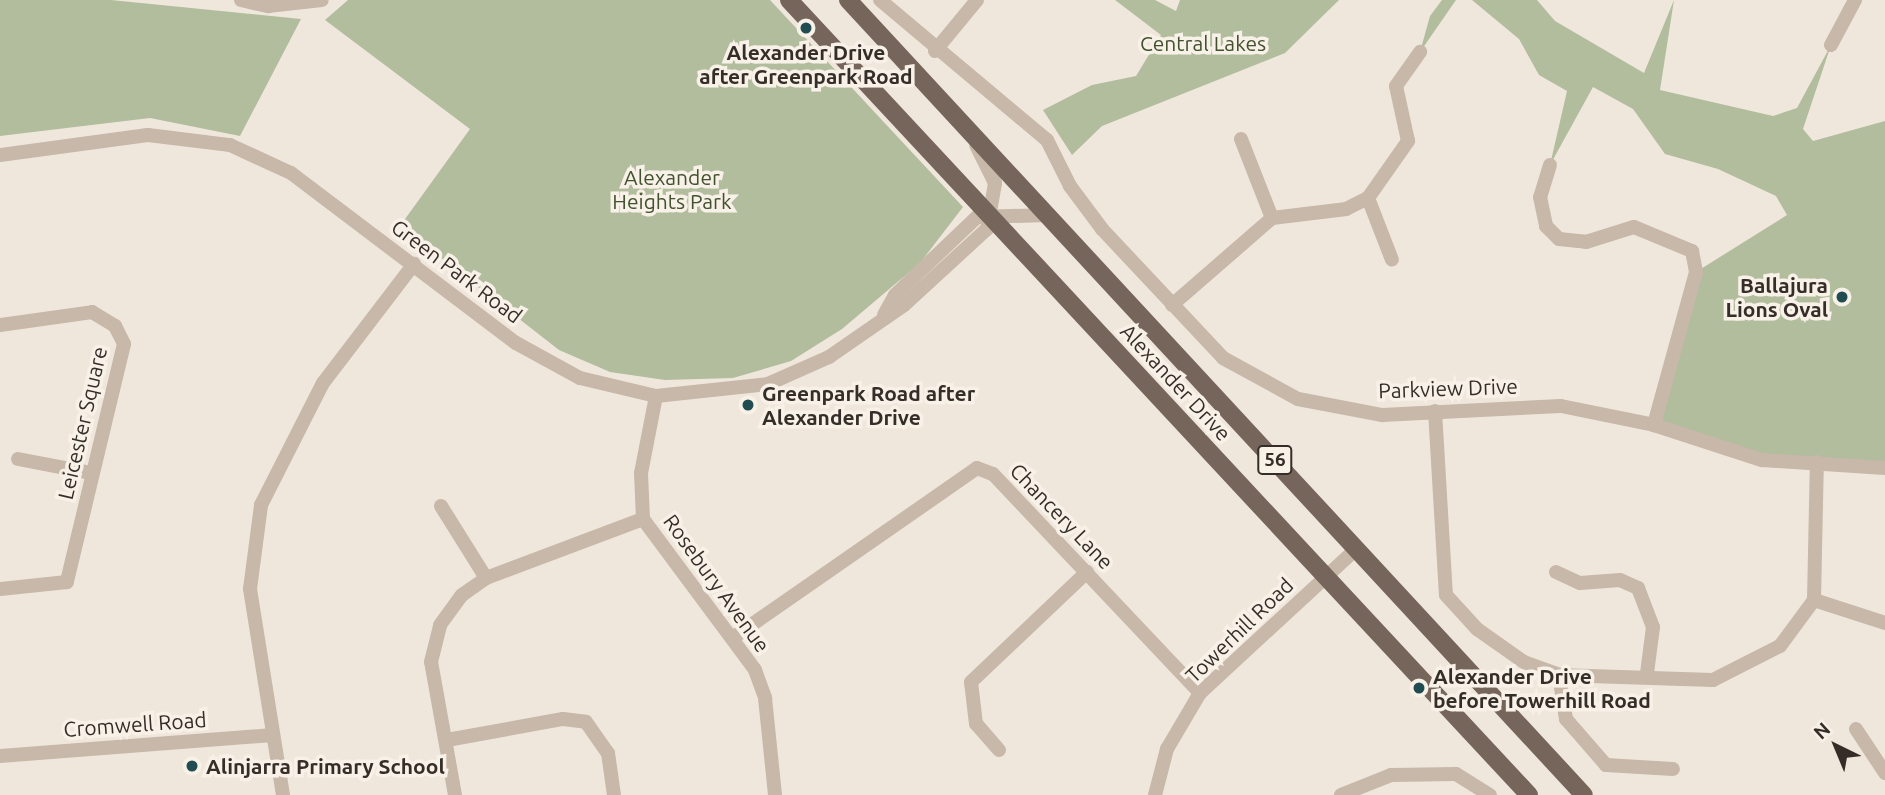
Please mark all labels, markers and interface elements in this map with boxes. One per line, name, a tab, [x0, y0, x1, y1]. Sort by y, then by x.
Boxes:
marker: Alexander Drive after Greenpark Road	[798, 20, 814, 36]
park label: Central Lakes	[1140, 30, 1266, 56]
place label: Alexander Drive after Greenpark Road	[699, 39, 913, 89]
park label: Alexander Heights Park	[612, 164, 732, 214]
street label: Green Park Road	[387, 214, 527, 328]
place label: Ballajura Lions Oval	[1725, 272, 1828, 322]
marker: Ballajura Lions Oval	[1834, 289, 1850, 305]
street label: Alexander Drive	[1116, 318, 1236, 446]
street label: Leicester Square	[52, 344, 112, 502]
street label: Parkview Drive	[1378, 373, 1518, 403]
place label: Greenpark Road after Alexander Drive	[762, 380, 975, 430]
marker: Greenpark Road after Alexander Drive	[740, 397, 756, 413]
road number: 56	[1256, 444, 1294, 475]
street label: Chancery Lane	[1005, 458, 1119, 574]
street label: Rosebury Avenue	[658, 509, 776, 657]
street label: Towerhill Road	[1180, 572, 1298, 688]
place label: Alexander Drive before Towerhill Road	[1433, 663, 1651, 713]
marker: Alexander Drive before Towerhill Road	[1411, 680, 1427, 696]
street label: Cromwell Road	[63, 706, 207, 742]
north arrow	[1801, 711, 1871, 781]
text: N	[1809, 718, 1834, 744]
place label: Alinjarra Primary School	[206, 753, 445, 779]
marker: Alinjarra Primary School	[184, 758, 200, 774]

